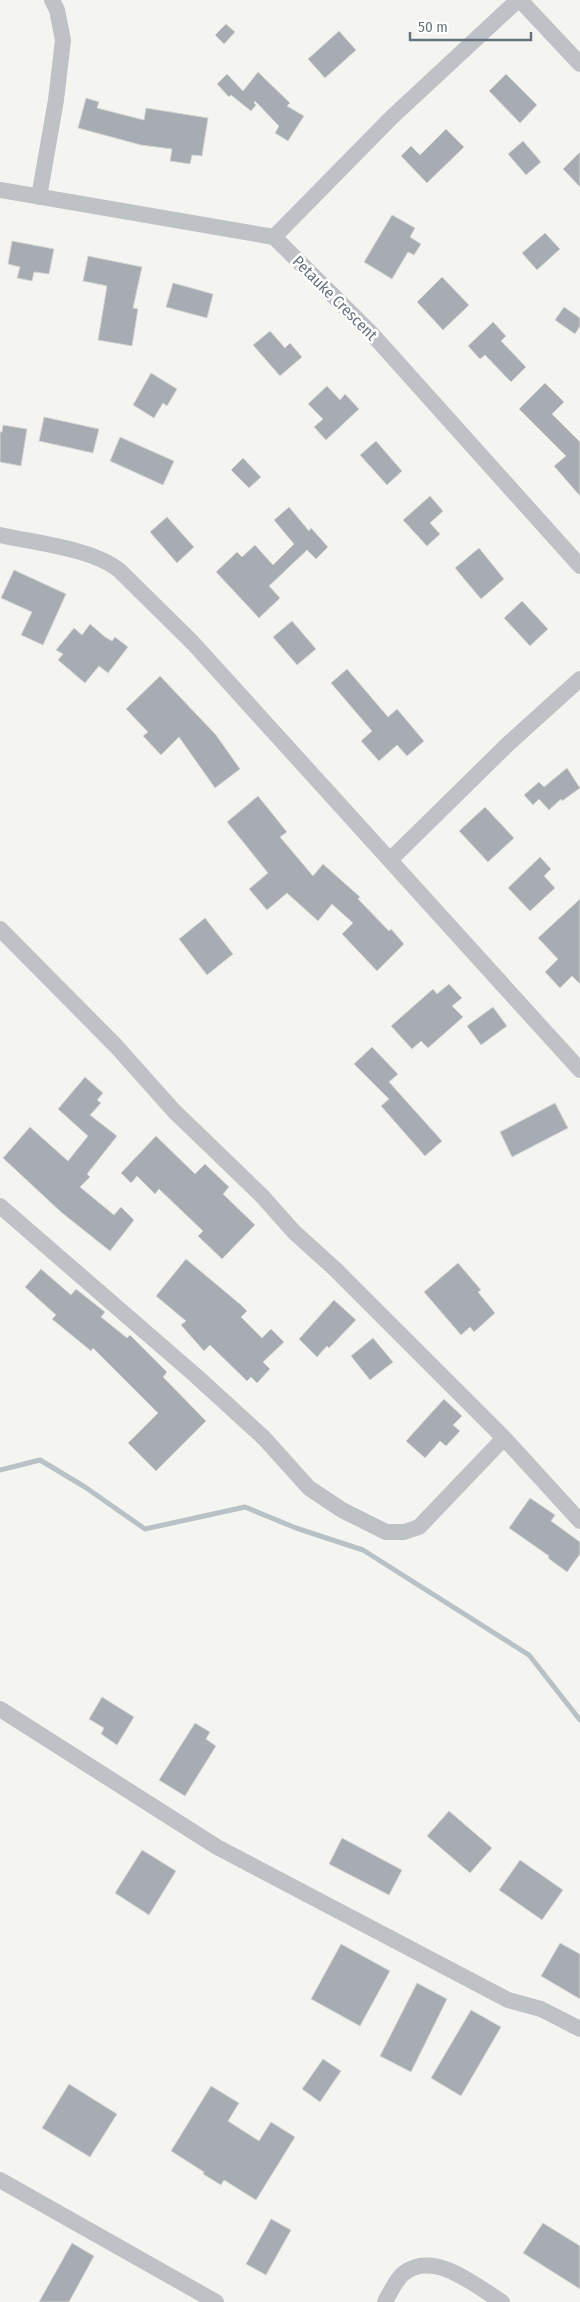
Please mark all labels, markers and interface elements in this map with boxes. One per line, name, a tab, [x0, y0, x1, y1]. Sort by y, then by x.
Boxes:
scale bar	[410, 10, 531, 42]
text: 50 m	[418, 18, 448, 36]
street label: Petauke Crescent	[289, 252, 382, 345]

